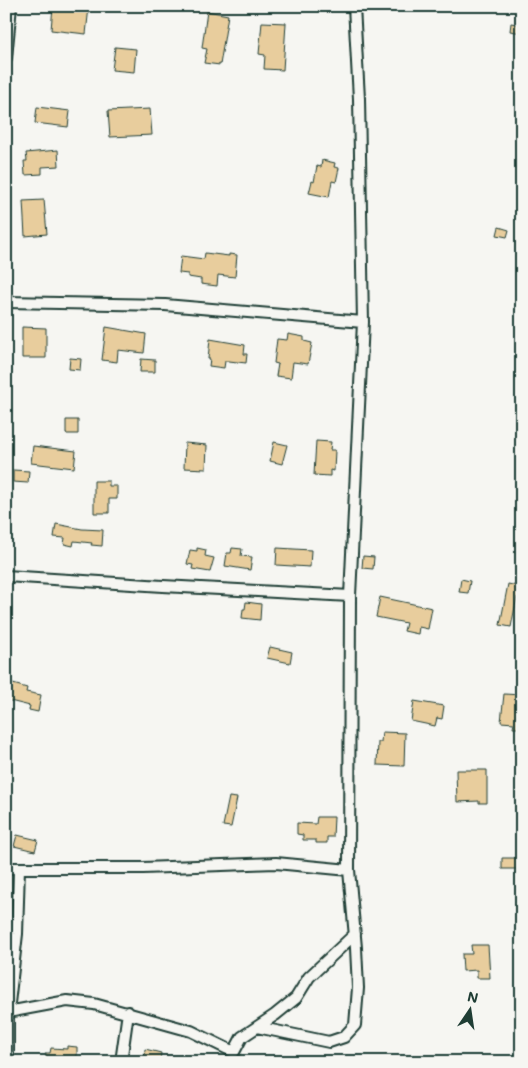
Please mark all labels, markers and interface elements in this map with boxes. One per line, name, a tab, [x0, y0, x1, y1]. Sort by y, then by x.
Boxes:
north arrow	[446, 986, 496, 1036]
text: N	[466, 986, 480, 1007]

